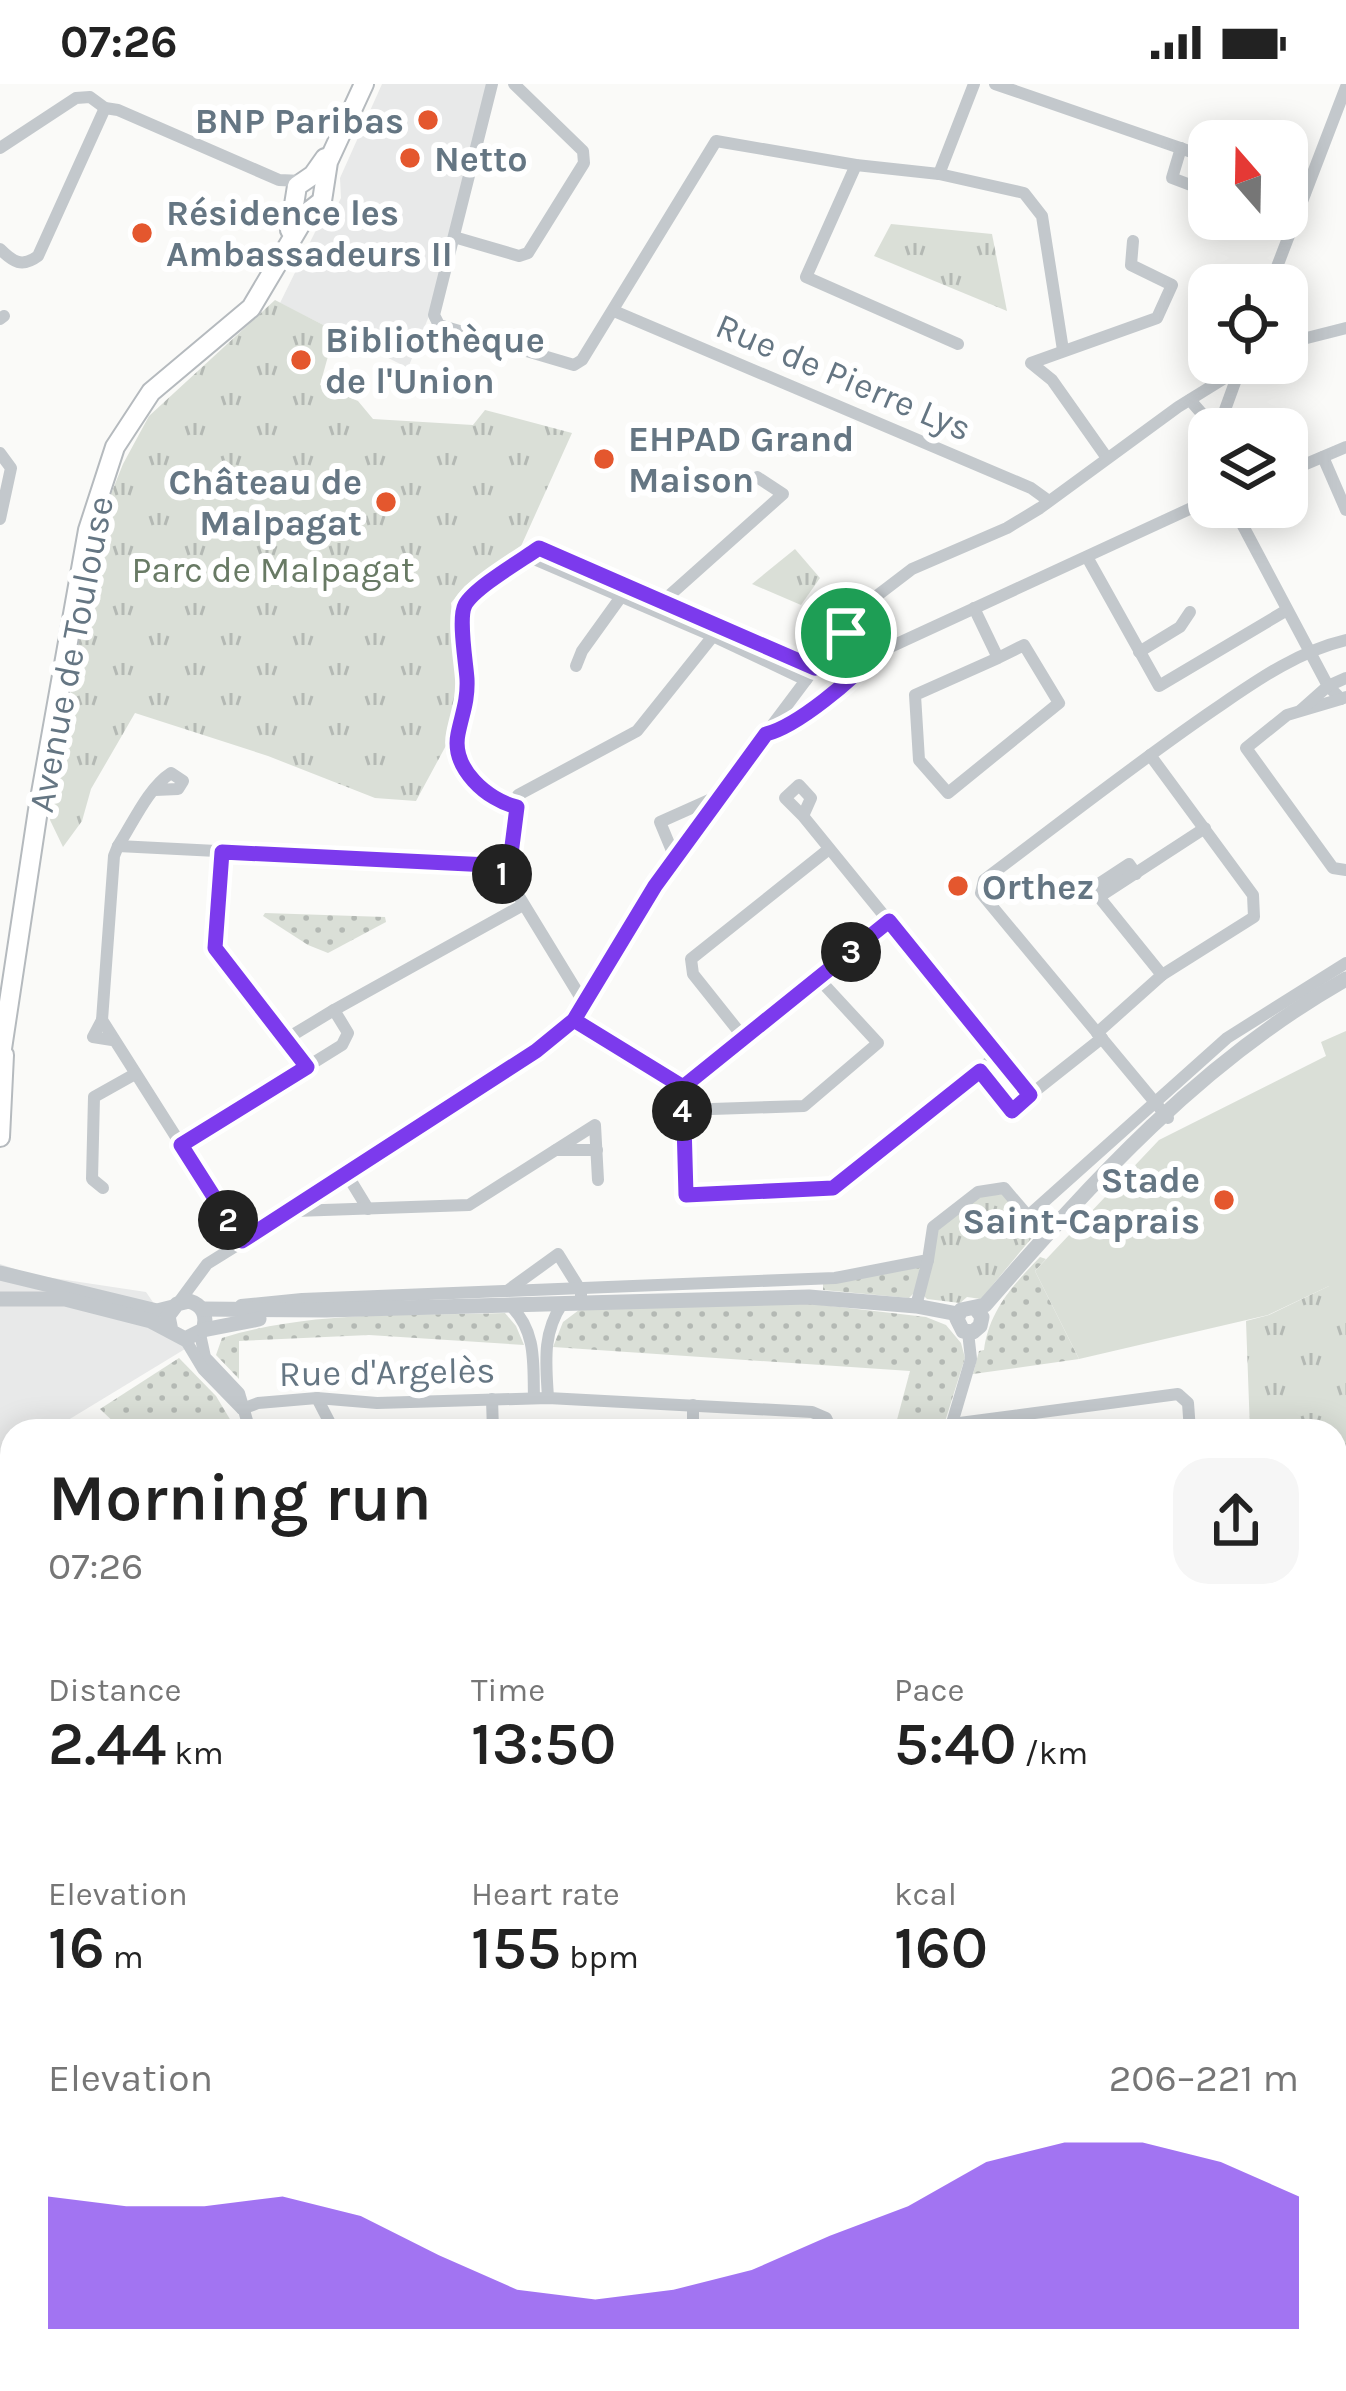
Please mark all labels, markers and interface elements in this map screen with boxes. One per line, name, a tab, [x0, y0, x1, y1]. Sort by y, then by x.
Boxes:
text: 07:26	[60, 16, 178, 68]
place label: BNP Paribas	[195, 100, 404, 142]
marker: BNP Paribas	[415, 107, 441, 133]
north arrow	[1188, 120, 1308, 240]
map controls	[1188, 120, 1308, 528]
place label: Netto	[434, 138, 528, 180]
marker: Netto	[397, 145, 423, 171]
place label: Résidence les Ambassadeurs II	[166, 192, 453, 275]
marker: Résidence les Ambassadeurs II	[129, 220, 155, 246]
button: locate	[1188, 264, 1308, 384]
street label: Rue de Pierre Lys	[710, 304, 977, 450]
place label: Bibliothèque de l'Union	[325, 319, 545, 402]
marker: Bibliothèque de l'Union	[288, 347, 314, 373]
button: layers	[1188, 408, 1308, 528]
place label: EHPAD Grand Maison	[628, 418, 854, 501]
marker: EHPAD Grand Maison	[591, 446, 617, 472]
place label: Château de Malpagat	[169, 461, 362, 545]
marker: Château de Malpagat	[373, 489, 399, 515]
street label: Avenue de Toulouse	[20, 493, 122, 816]
park label: Parc de Malpagat	[131, 549, 415, 591]
pin	[795, 582, 897, 684]
icon: arrive	[813, 600, 879, 666]
pin: 1	[472, 844, 532, 904]
text: 1	[496, 855, 508, 893]
place label: Orthez	[982, 866, 1094, 908]
marker: Orthez	[945, 873, 971, 899]
pin: 3	[821, 922, 881, 982]
text: 3	[841, 933, 861, 971]
pin: 4	[652, 1081, 712, 1141]
text: 4	[672, 1092, 692, 1130]
place label: Stade Saint-Caprais	[962, 1159, 1200, 1242]
marker: Stade Saint-Caprais	[1211, 1187, 1237, 1213]
pin: 2	[198, 1190, 258, 1250]
text: 2	[218, 1201, 238, 1239]
street label: Rue d'Argelès	[278, 1349, 496, 1395]
button: share	[1173, 1458, 1299, 1584]
text: Morning run	[48, 1459, 432, 1537]
text: 07:26	[48, 1543, 143, 1589]
text: Distance	[48, 1671, 181, 1709]
text: Time	[471, 1671, 545, 1709]
text: Pace	[894, 1671, 964, 1709]
text: 2.44	[48, 1709, 166, 1779]
text: 13:50	[471, 1709, 616, 1779]
text: 5:40	[894, 1709, 1017, 1779]
text: km	[166, 1734, 224, 1772]
text: /km	[1017, 1734, 1088, 1772]
text: Elevation	[48, 1875, 188, 1913]
text: Heart rate	[471, 1875, 620, 1913]
text: kcal	[894, 1875, 957, 1913]
text: 16	[48, 1913, 105, 1983]
text: 155	[471, 1913, 561, 1983]
text: 160	[894, 1913, 988, 1983]
text: m	[105, 1938, 144, 1976]
text: bpm	[561, 1938, 639, 1976]
text: Elevation	[48, 2055, 213, 2101]
text: 206–221 m	[1109, 2055, 1299, 2101]

